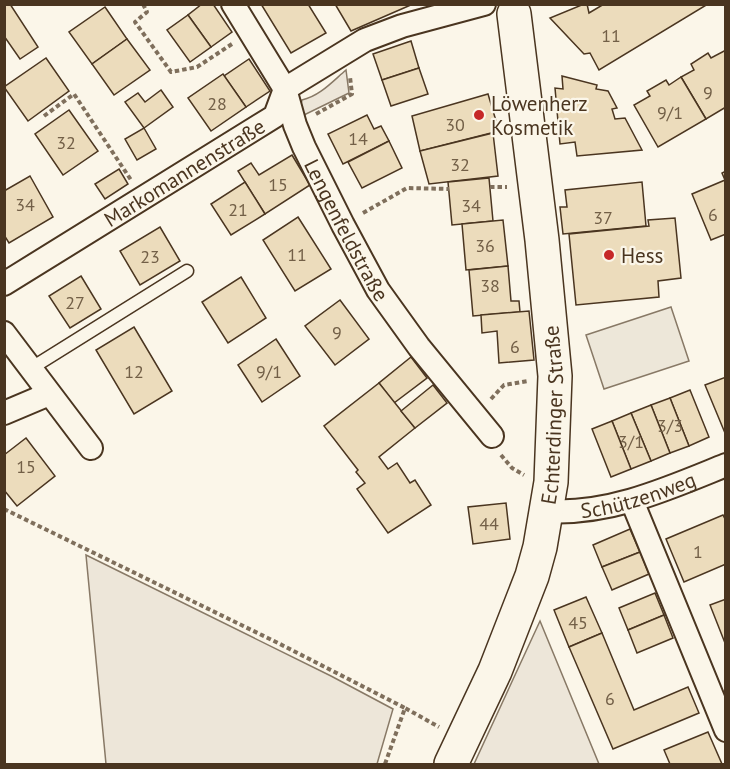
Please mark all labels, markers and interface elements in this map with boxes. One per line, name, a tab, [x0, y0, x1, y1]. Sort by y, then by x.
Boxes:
house number: 11	[601, 24, 621, 47]
house number: 9	[703, 81, 713, 104]
place label: Löwenherz Kosmetik	[491, 90, 588, 141]
house number: 28	[207, 92, 227, 115]
house number: 9/1	[657, 101, 683, 124]
marker: Löwenherz Kosmetik	[472, 108, 486, 122]
street label: Markomannenstraße	[99, 112, 270, 232]
house number: 30	[445, 113, 465, 136]
house number: 14	[348, 127, 368, 150]
house number: 32	[56, 131, 76, 154]
house number: 32	[450, 153, 470, 176]
street label: Lengenfeldstraße	[299, 154, 395, 306]
house number: 15	[268, 173, 288, 196]
house number: 34	[15, 193, 35, 216]
house number: 34	[461, 194, 481, 217]
house number: 21	[228, 198, 248, 221]
house number: 6	[708, 203, 718, 226]
house number: 37	[593, 206, 613, 229]
house number: 36	[475, 234, 495, 257]
place label: Hess	[621, 242, 663, 269]
house number: 11	[287, 243, 307, 266]
house number: 23	[140, 245, 160, 268]
marker: Hess	[602, 248, 616, 262]
house number: 38	[480, 274, 500, 297]
house number: 27	[65, 291, 85, 314]
house number: 9	[332, 321, 342, 344]
street label: Echterdinger Straße	[534, 324, 569, 506]
house number: 6	[510, 335, 520, 358]
house number: 12	[124, 360, 144, 383]
house number: 9/1	[256, 360, 282, 383]
house number: 3/3	[657, 414, 683, 437]
house number: 3/1	[618, 430, 644, 453]
house number: 15	[16, 455, 36, 478]
street label: Schützenweg	[579, 465, 699, 524]
house number: 44	[479, 512, 499, 535]
house number: 1	[693, 540, 703, 563]
house number: 45	[568, 611, 588, 634]
house number: 6	[605, 687, 615, 710]

